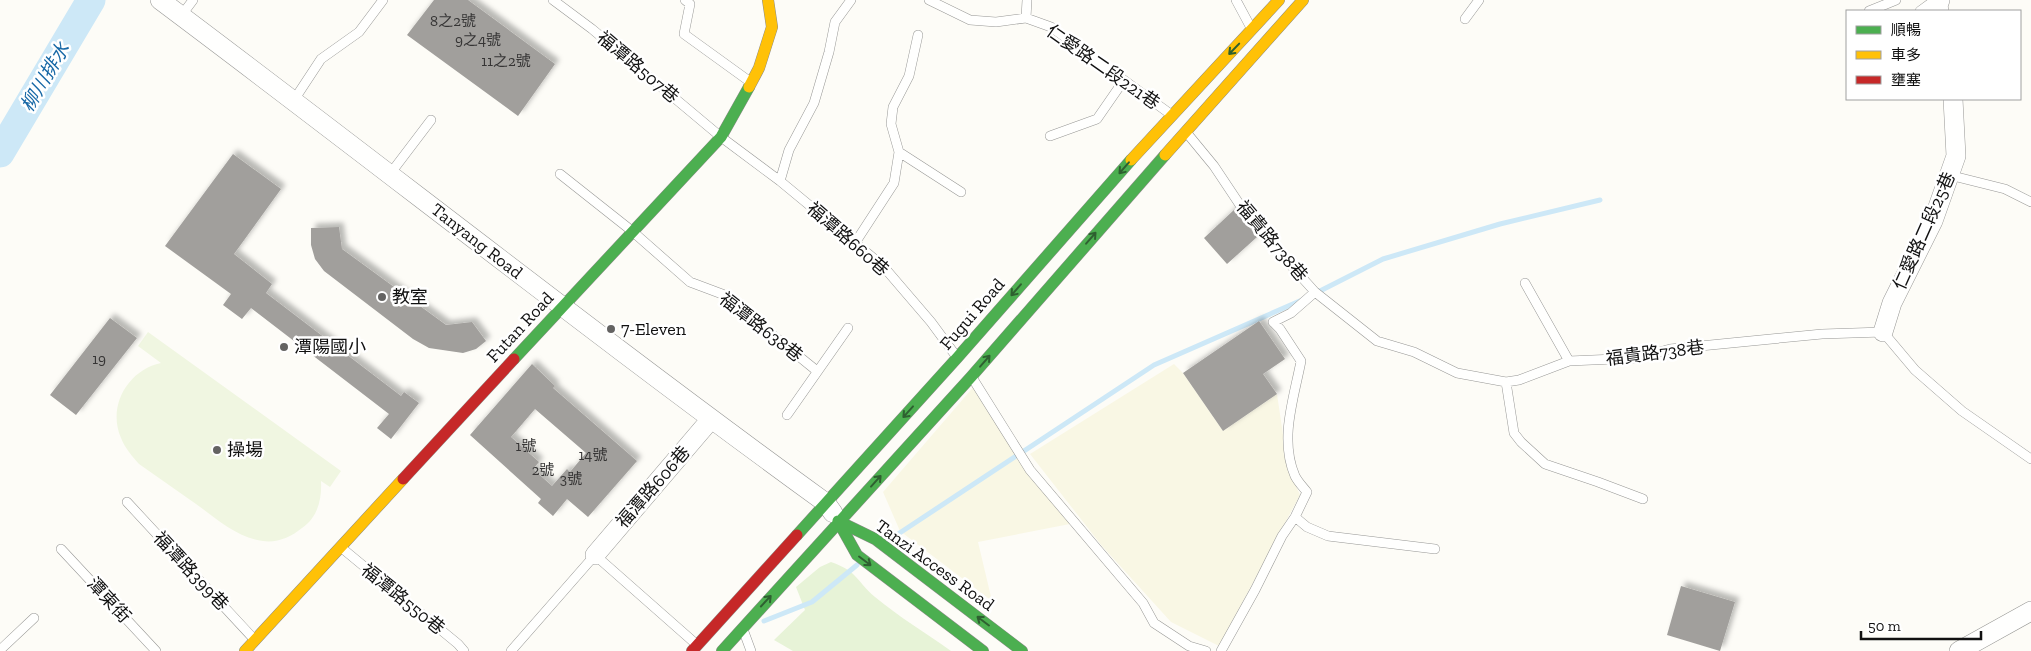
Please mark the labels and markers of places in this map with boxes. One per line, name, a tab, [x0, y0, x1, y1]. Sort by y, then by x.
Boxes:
place label: 教室	[392, 286, 428, 308]
marker: 教室	[376, 291, 388, 303]
place label: 7-Eleven	[621, 318, 687, 340]
marker: 7-Eleven	[605, 323, 617, 335]
place label: 潭陽國小	[294, 336, 366, 358]
marker: 潭陽國小	[278, 341, 290, 353]
place label: 操場	[227, 439, 263, 461]
marker: 操場	[211, 444, 223, 456]

